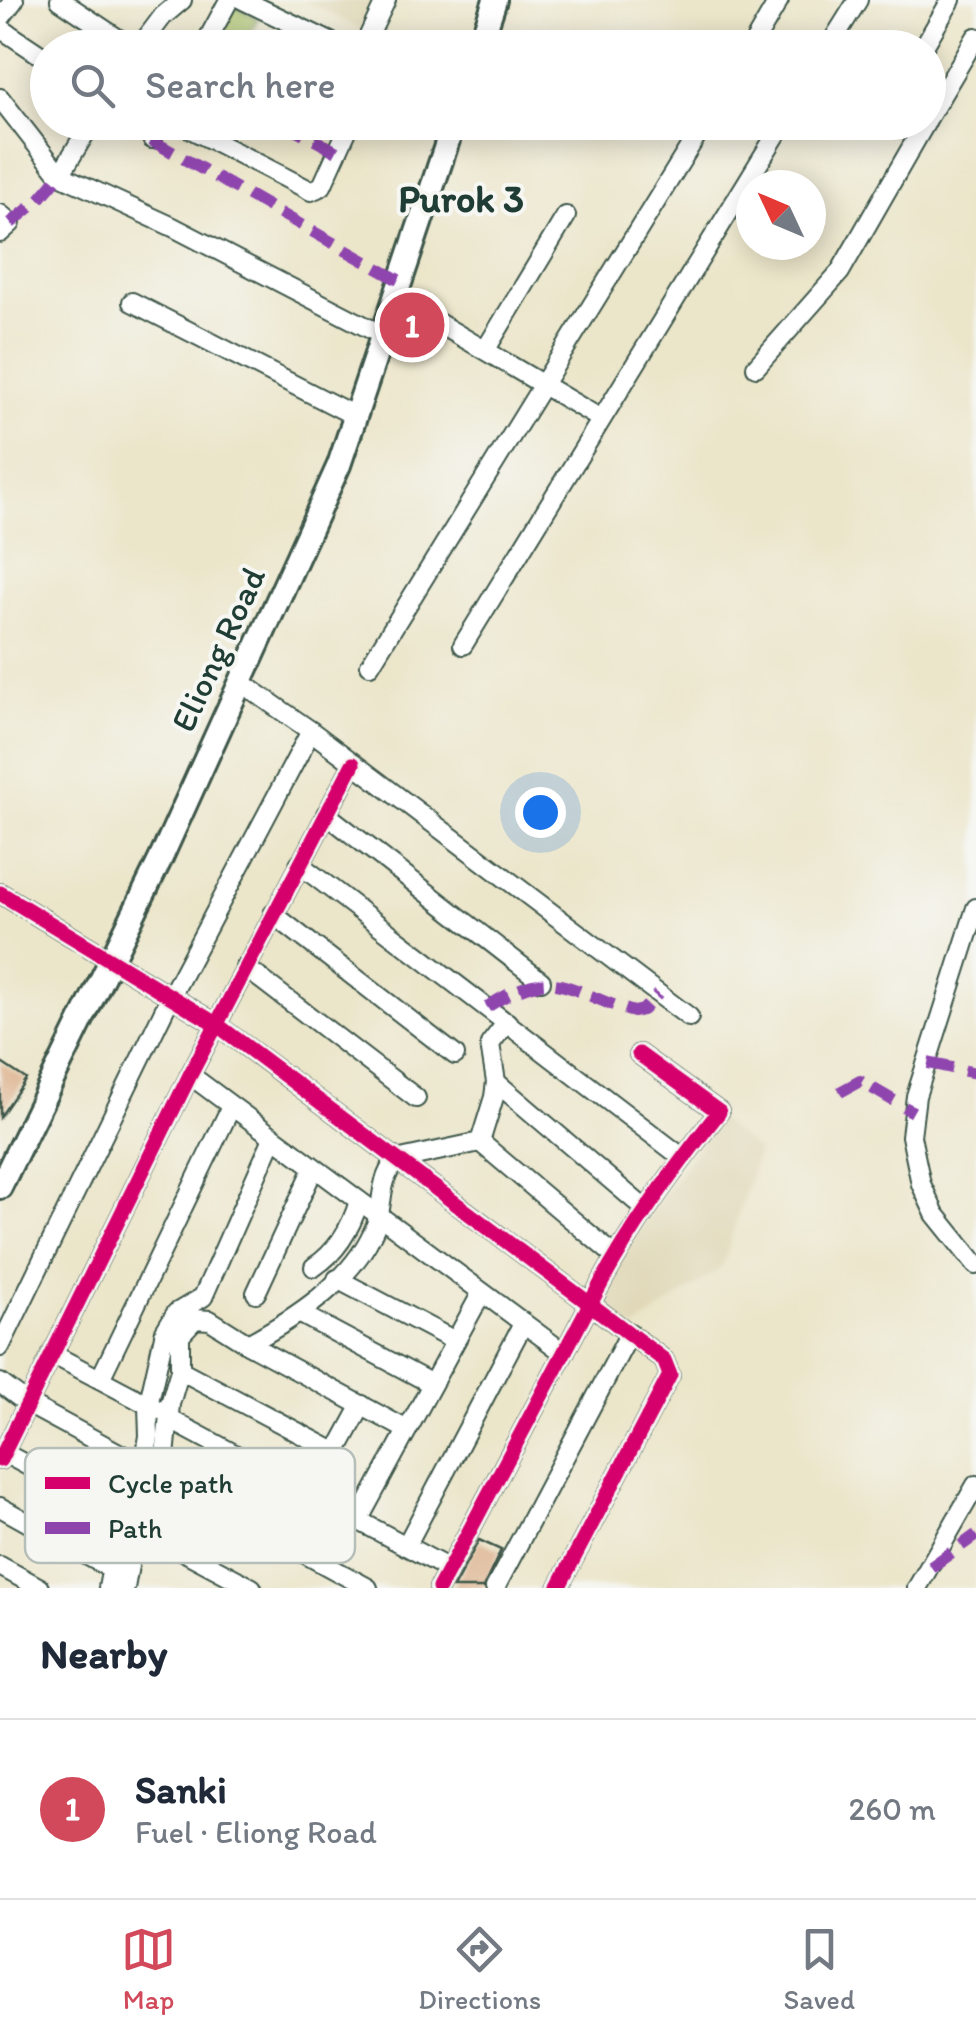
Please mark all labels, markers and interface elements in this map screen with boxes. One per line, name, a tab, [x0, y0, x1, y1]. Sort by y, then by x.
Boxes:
search box	[30, 30, 946, 140]
icon: search	[65, 58, 120, 113]
text: Search here	[145, 62, 336, 108]
north arrow	[736, 170, 826, 260]
district label: Purok 3	[398, 176, 524, 222]
pin: 1	[380, 288, 444, 362]
street label: Eliong Road	[162, 560, 274, 738]
your location	[515, 787, 566, 838]
legend	[25, 1448, 355, 1563]
text: Cycle path	[108, 1466, 233, 1500]
text: Path	[108, 1511, 162, 1545]
text: Nearby	[40, 1628, 167, 1679]
text: Sanki	[135, 1767, 227, 1813]
text: 1	[65, 1790, 80, 1828]
text: 260 m	[848, 1790, 936, 1828]
text: Fuel · Eliong Road	[135, 1813, 377, 1851]
tab: Map	[121, 1922, 176, 2016]
tab: Directions	[418, 1922, 541, 2016]
tab: Saved	[783, 1922, 855, 2016]

